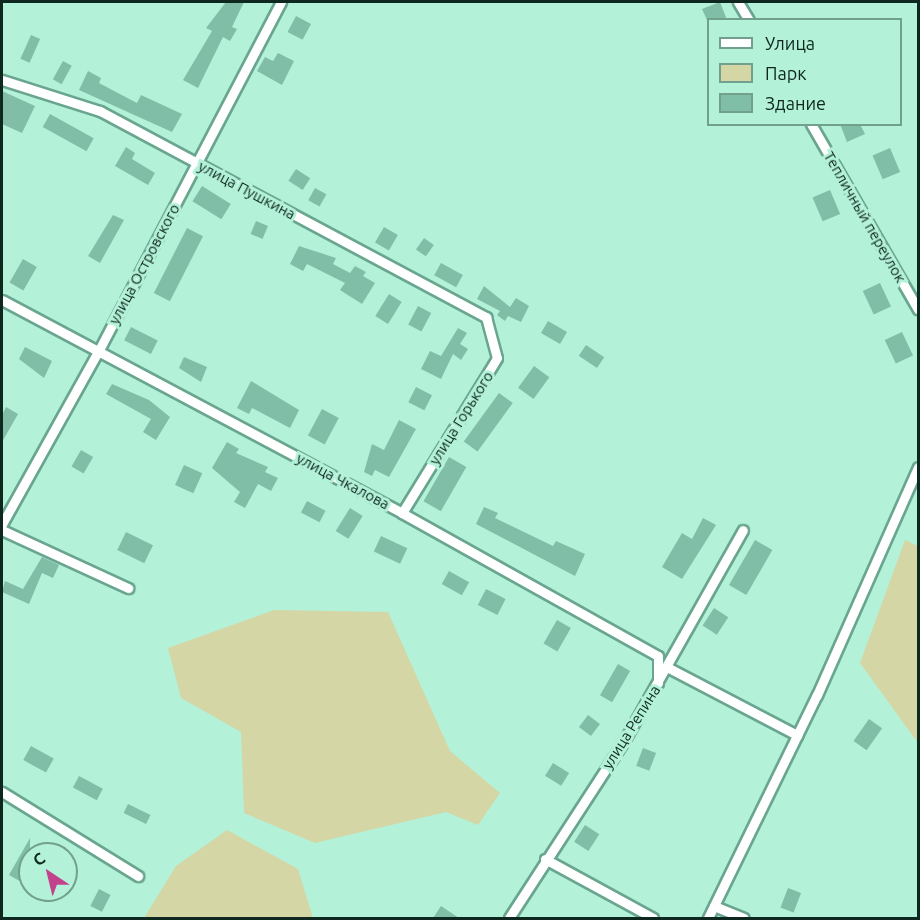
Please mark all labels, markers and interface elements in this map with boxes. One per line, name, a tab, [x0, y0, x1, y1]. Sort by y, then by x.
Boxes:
legend	[707, 18, 902, 126]
text: Улица	[765, 33, 815, 53]
text: Парк	[765, 63, 806, 83]
text: Здание	[765, 93, 826, 113]
street label: Тепличный переулок	[820, 148, 910, 286]
street label: улица Пушкина	[195, 157, 299, 223]
street label: улица Островского	[105, 201, 183, 327]
street label: улица Горького	[425, 368, 497, 468]
street label: улица Чкалова	[293, 449, 393, 513]
street label: улица Репина	[598, 682, 664, 772]
north arrow	[18, 842, 78, 902]
text: С	[29, 849, 48, 869]

